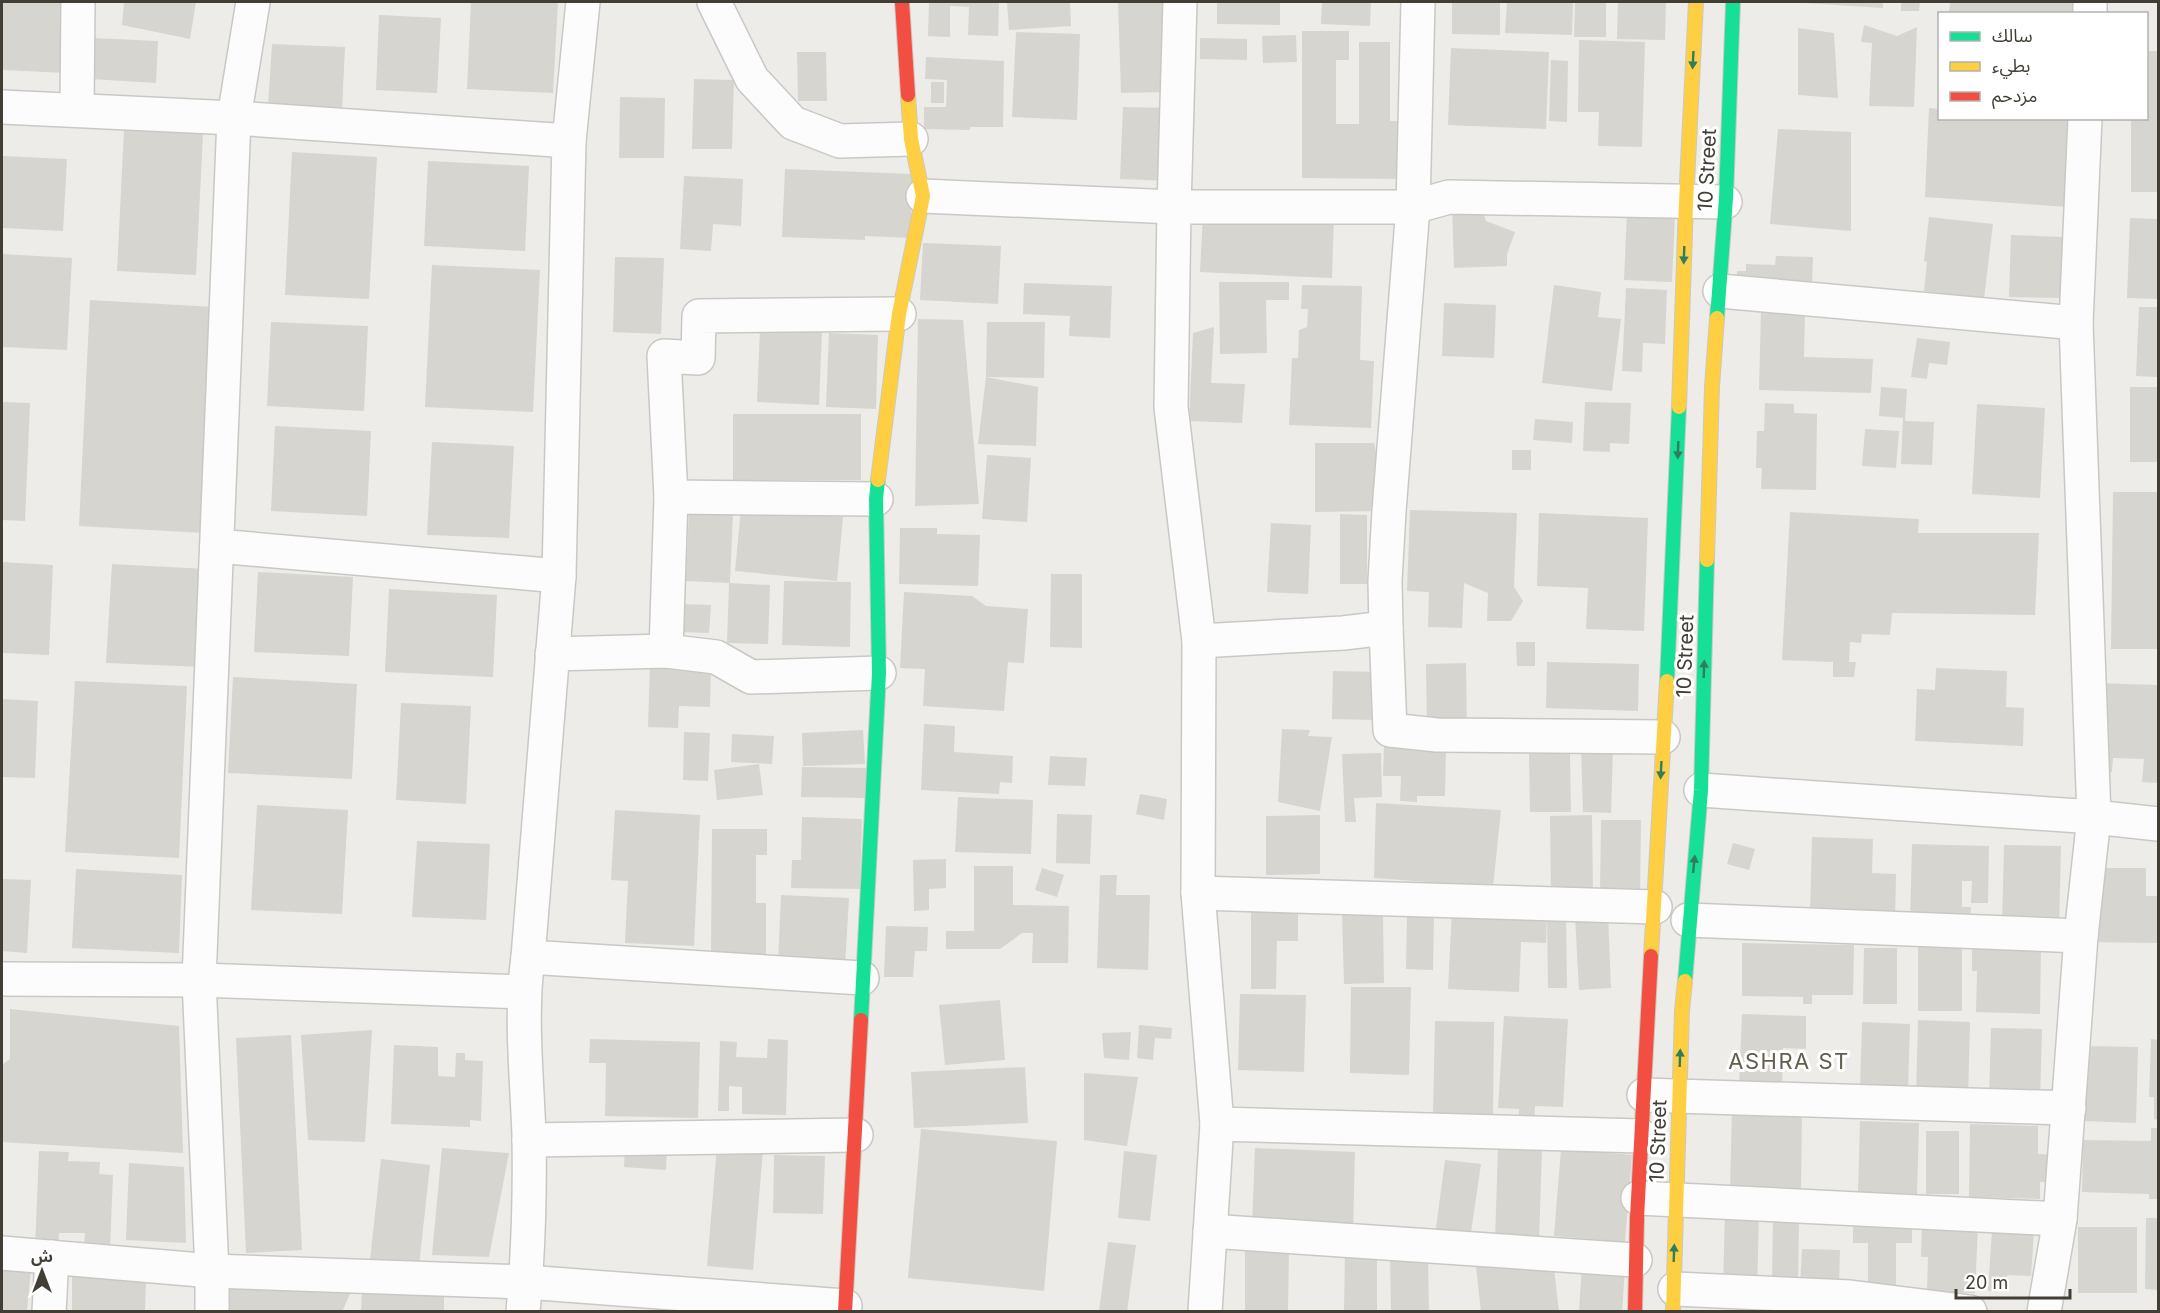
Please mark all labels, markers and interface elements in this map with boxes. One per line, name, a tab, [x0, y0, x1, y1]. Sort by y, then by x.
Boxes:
legend	[1938, 12, 2148, 120]
text: سالك	[1992, 25, 2033, 46]
one-way arrow	[1688, 50, 1697, 69]
text: بطيء	[1992, 55, 2030, 79]
text: مزدحم	[1992, 85, 2037, 109]
street label: 10 Street	[1693, 128, 1721, 212]
one-way arrow	[1679, 245, 1689, 264]
one-way arrow	[1673, 440, 1682, 459]
street label: 10 Street	[1672, 614, 1698, 698]
one-way arrow	[1700, 660, 1709, 679]
one-way arrow	[1657, 761, 1666, 780]
one-way arrow	[1689, 854, 1699, 873]
district label: ASHRA ST	[1728, 1048, 1850, 1074]
one-way arrow	[1675, 1049, 1685, 1068]
street label: 10 Street	[1645, 1099, 1671, 1183]
north arrow	[12, 1241, 72, 1301]
one-way arrow	[1670, 1244, 1679, 1263]
text: ش	[31, 1246, 53, 1266]
scale bar	[1956, 1262, 2070, 1300]
text: 20 m	[1965, 1272, 2008, 1293]

